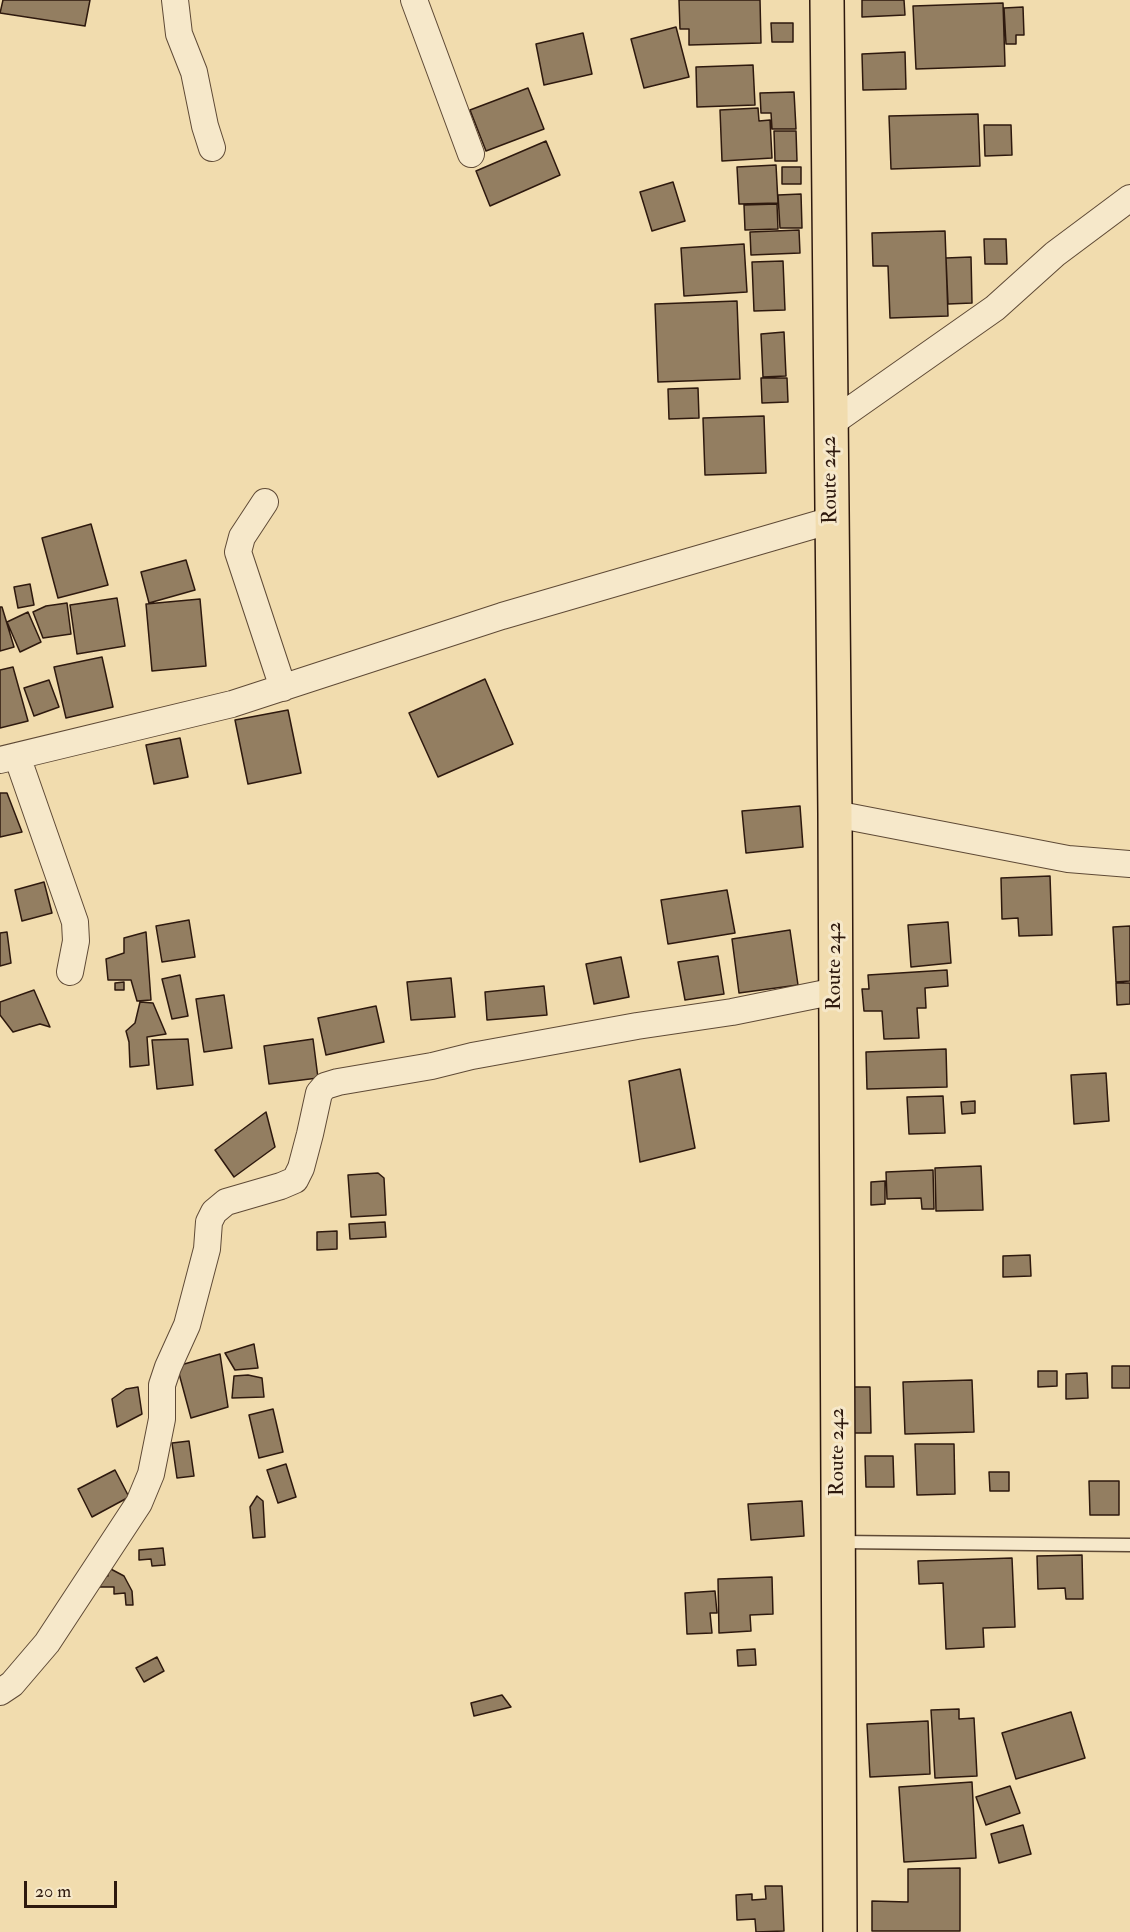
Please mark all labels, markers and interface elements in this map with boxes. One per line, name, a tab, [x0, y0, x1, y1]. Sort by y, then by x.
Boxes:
street label: Route 242	[818, 436, 844, 524]
street label: Route 242	[822, 922, 848, 1010]
street label: Route 242	[825, 1408, 851, 1496]
scale bar	[27, 1869, 120, 1907]
text: 20 m	[35, 1880, 71, 1903]

